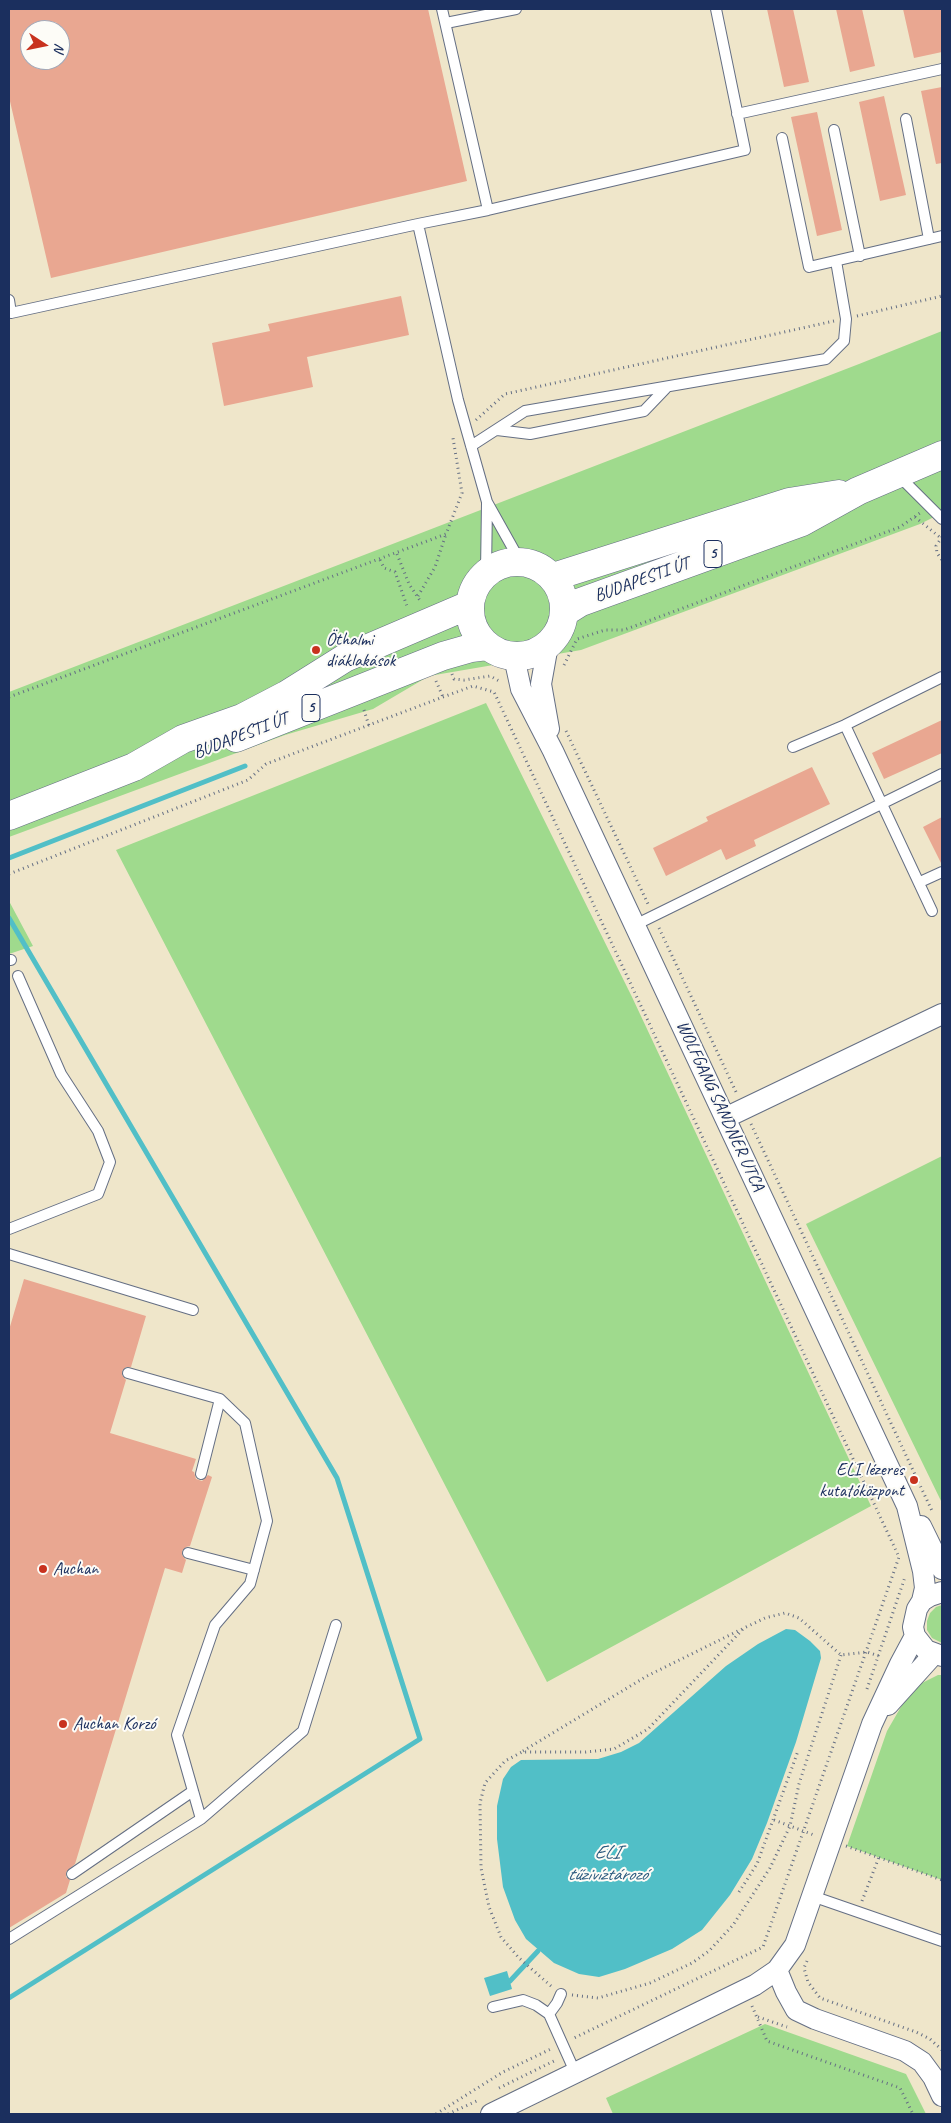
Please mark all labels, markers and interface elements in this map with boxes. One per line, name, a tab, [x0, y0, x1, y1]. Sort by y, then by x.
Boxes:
north arrow	[20, 20, 70, 70]
text: N	[50, 42, 68, 54]
road number: 5	[704, 540, 722, 568]
street label: BUDAPESTI ÚT	[591, 553, 693, 607]
place label: Öthalmi diáklakások	[326, 629, 395, 672]
marker: Öthalmi diáklakások	[310, 644, 322, 656]
road number: 5	[302, 694, 320, 721]
street label: BUDAPESTI ÚT	[191, 708, 291, 764]
street label: WOLFGANG SANDNER UTCA	[671, 1017, 769, 1195]
place label: ELI lézeres kutatóközpont	[819, 1459, 904, 1502]
marker: ELI lézeres kutatóközpont	[908, 1474, 920, 1486]
place label: Auchan	[53, 1558, 98, 1580]
marker: Auchan	[37, 1563, 49, 1575]
place label: Auchan Korzó	[73, 1713, 156, 1735]
marker: Auchan Korzó	[57, 1718, 69, 1730]
water label: ELI tűzivíztározó	[567, 1842, 647, 1886]

